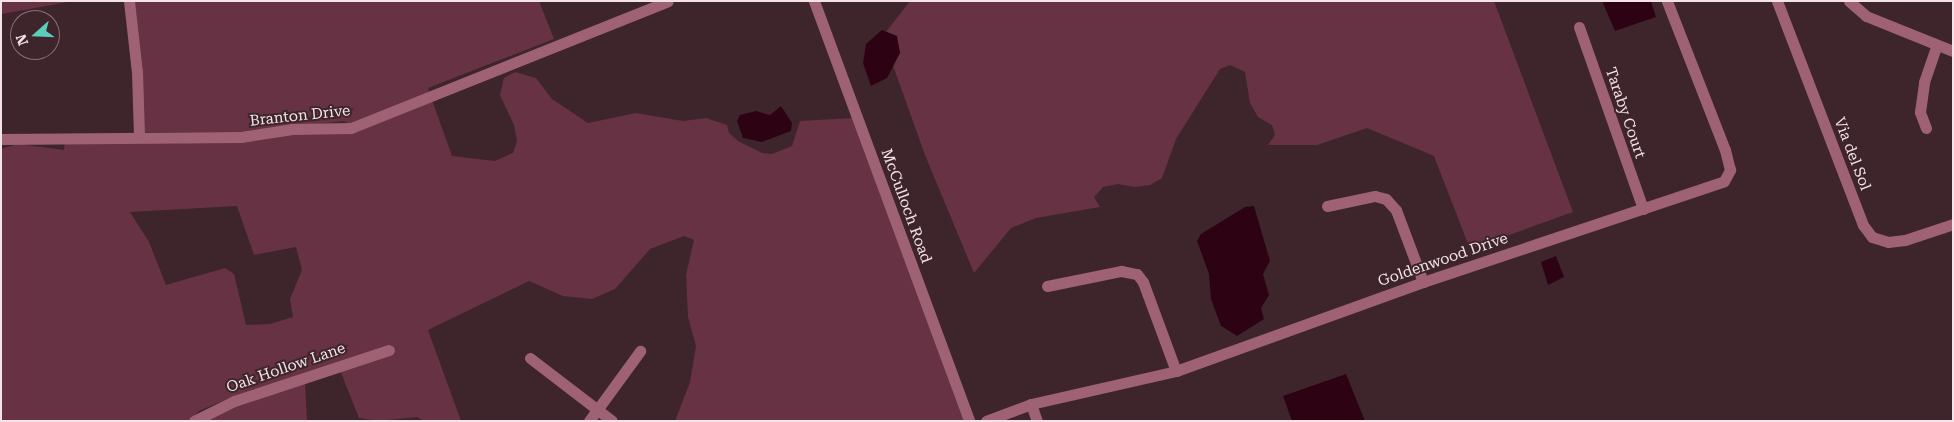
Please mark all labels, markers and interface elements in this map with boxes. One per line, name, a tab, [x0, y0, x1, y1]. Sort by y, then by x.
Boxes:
north arrow	[10, 10, 60, 60]
text: N	[12, 32, 31, 48]
street label: Taraby Court	[1601, 65, 1649, 161]
street label: Branton Drive	[249, 102, 351, 130]
street label: Via del Sol	[1830, 115, 1874, 193]
street label: McCulloch Road	[877, 146, 935, 266]
street label: Goldenwood Drive	[1376, 229, 1510, 291]
street label: Oak Hollow Lane	[224, 339, 348, 397]

